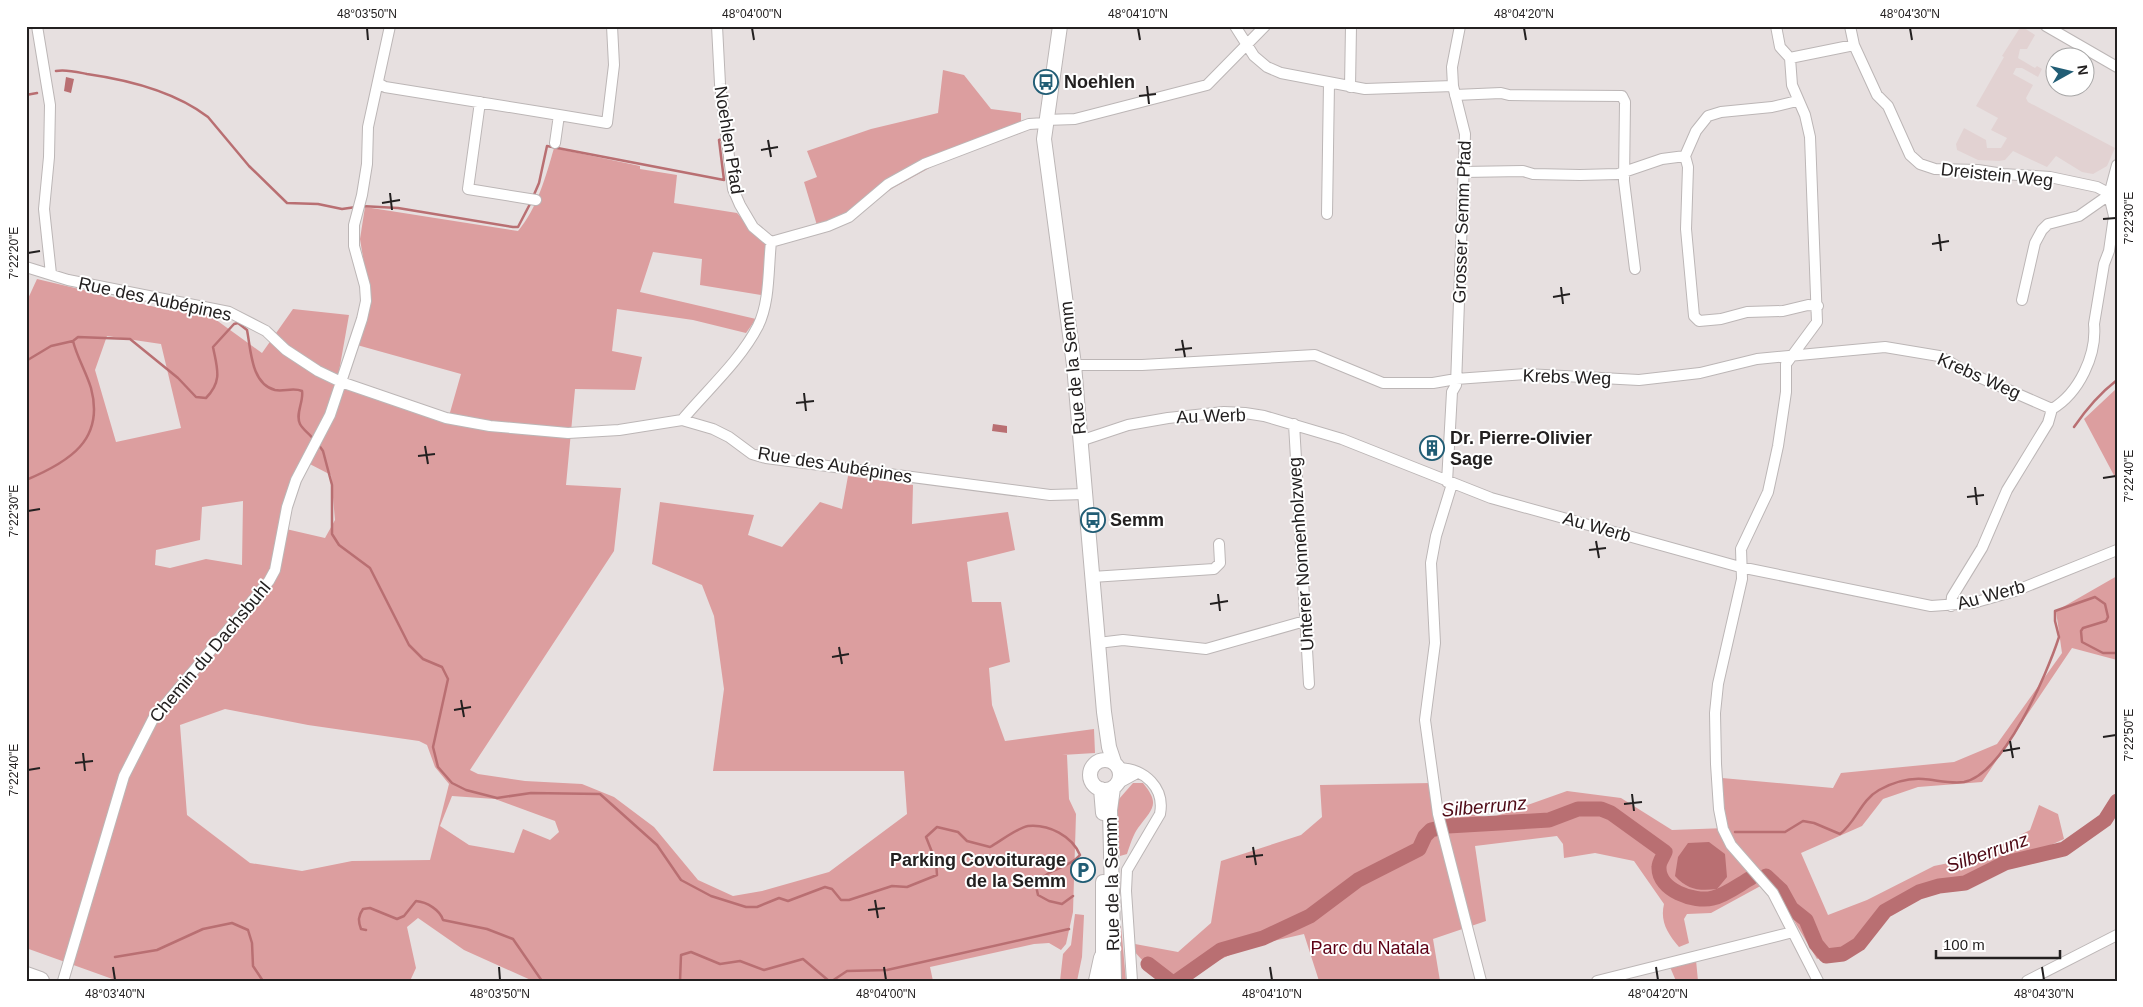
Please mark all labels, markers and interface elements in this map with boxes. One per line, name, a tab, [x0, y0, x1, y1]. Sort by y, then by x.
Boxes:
text: 48°03'50"N	[337, 7, 397, 21]
text: 48°04'00"N	[722, 7, 782, 21]
text: 48°04'10"N	[1108, 7, 1168, 21]
text: 48°04'20"N	[1494, 7, 1554, 21]
text: 48°04'30"N	[1880, 7, 1940, 21]
north arrow	[2046, 48, 2096, 98]
text: N	[2074, 64, 2092, 76]
bus stop icon: Noehlen	[1033, 69, 1059, 95]
place label: Noehlen	[1064, 72, 1135, 92]
street label: Noehlen Pfad	[711, 85, 747, 195]
street label: Grosser Semm Pfad	[1449, 140, 1475, 304]
street label: Dreistein Weg	[1940, 159, 2054, 191]
text: 7°22'30"E	[2122, 192, 2136, 244]
text: 7°22'20"E	[7, 227, 21, 279]
street label: Rue des Aubépines	[77, 273, 233, 325]
street label: Rue de la Semm	[1056, 300, 1090, 436]
street label: Krebs Weg	[1934, 349, 2024, 403]
street label: Krebs Weg	[1522, 365, 1612, 389]
street label: Au Werb	[1176, 405, 1246, 427]
place label: Dr. Pierre-Olivier Sage	[1450, 428, 1592, 469]
building icon: Dr. Pierre-Olivier Sage	[1419, 435, 1445, 461]
street label: Rue des Aubépines	[756, 443, 914, 487]
text: 7°22'40"E	[2122, 450, 2136, 502]
street label: Unterer Nonnenholzweg	[1284, 456, 1318, 652]
text: 7°22'30"E	[7, 485, 21, 537]
bus stop icon: Semm	[1080, 507, 1106, 533]
street label: Au Werb	[1561, 508, 1633, 546]
place label: Semm	[1110, 510, 1164, 530]
street label: Au Werb	[1955, 576, 2027, 614]
street label: Chemin du Dachsbuhl	[145, 578, 275, 726]
text: 7°22'50"E	[2122, 709, 2136, 761]
text: 7°22'40"E	[7, 744, 21, 796]
water label: Silberrunz	[1441, 792, 1528, 821]
street label: Rue de la Semm	[1101, 817, 1123, 951]
water label: Silberrunz	[1943, 828, 2031, 876]
place label: Parking Covoiturage de la Semm	[890, 850, 1066, 891]
parking icon: Parking Covoiturage de la Semm	[1070, 857, 1096, 883]
scale bar	[1936, 927, 2059, 959]
text: 100 m	[1943, 936, 1985, 953]
park label: Parc du Natala	[1310, 938, 1431, 958]
text: 48°03'40"N	[85, 987, 145, 1001]
text: 48°03'50"N	[470, 987, 530, 1001]
text: 48°04'00"N	[856, 987, 916, 1001]
text: 48°04'10"N	[1242, 987, 1302, 1001]
text: 48°04'20"N	[1628, 987, 1688, 1001]
text: 48°04'30"N	[2014, 987, 2074, 1001]

